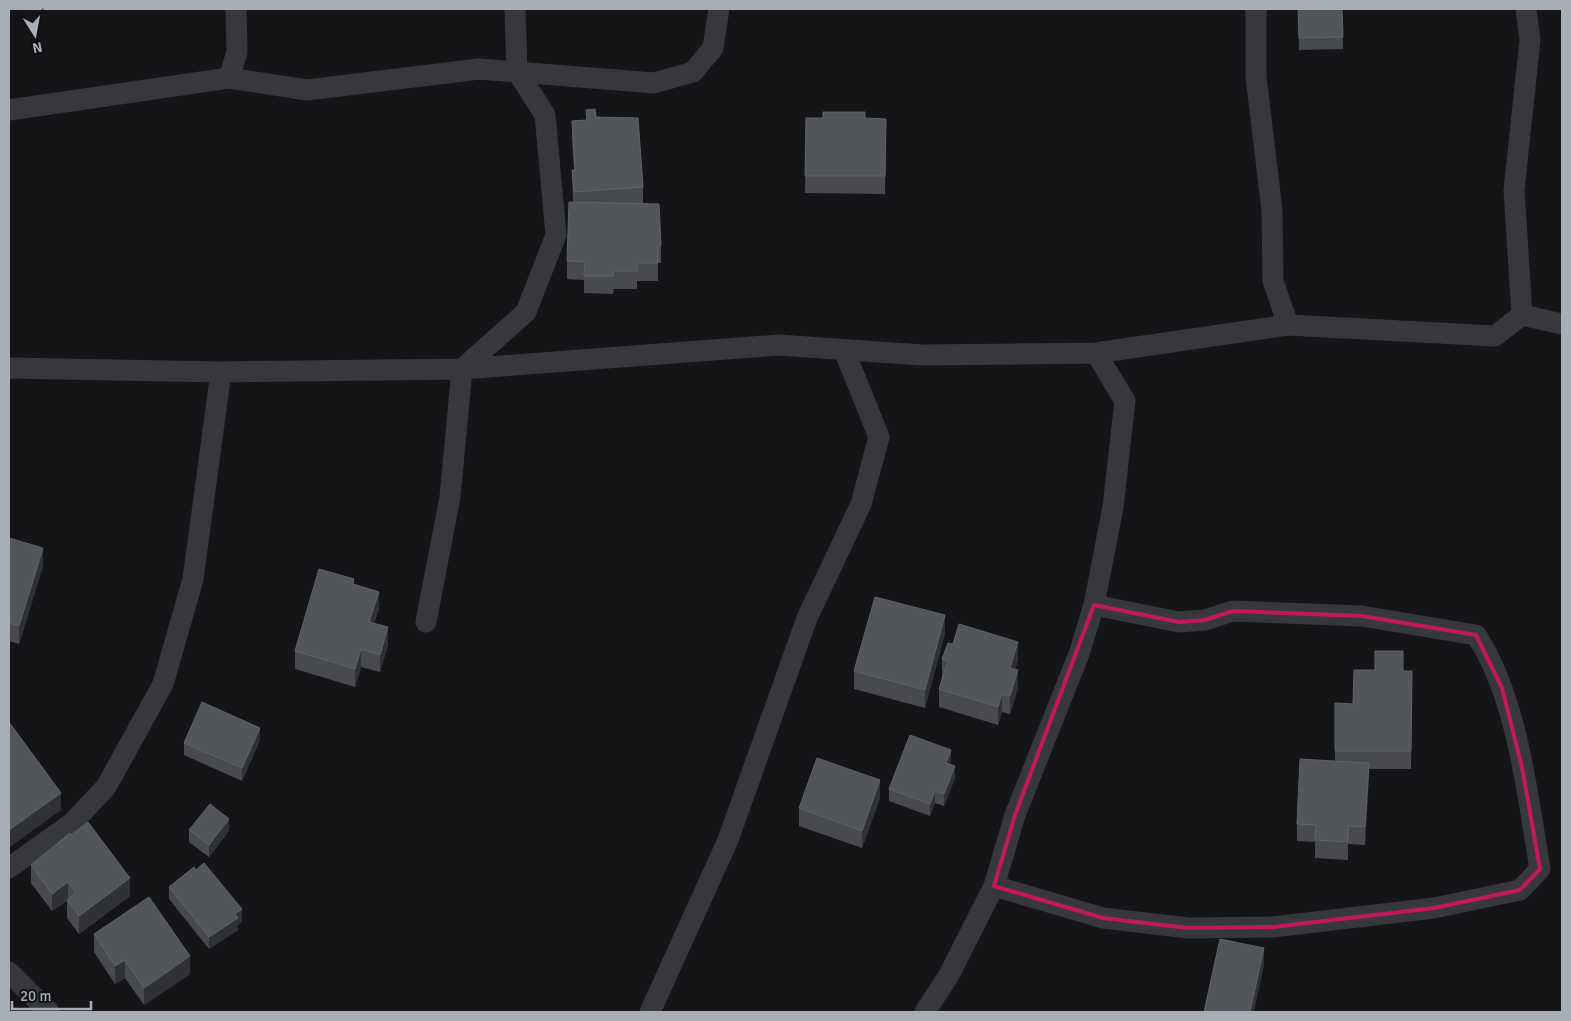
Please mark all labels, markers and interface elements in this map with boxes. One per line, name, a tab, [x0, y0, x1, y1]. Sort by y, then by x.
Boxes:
north arrow	[10, 10, 60, 60]
text: N	[31, 38, 44, 57]
scale bar	[12, 978, 91, 1010]
text: 20 m	[20, 987, 51, 1005]

